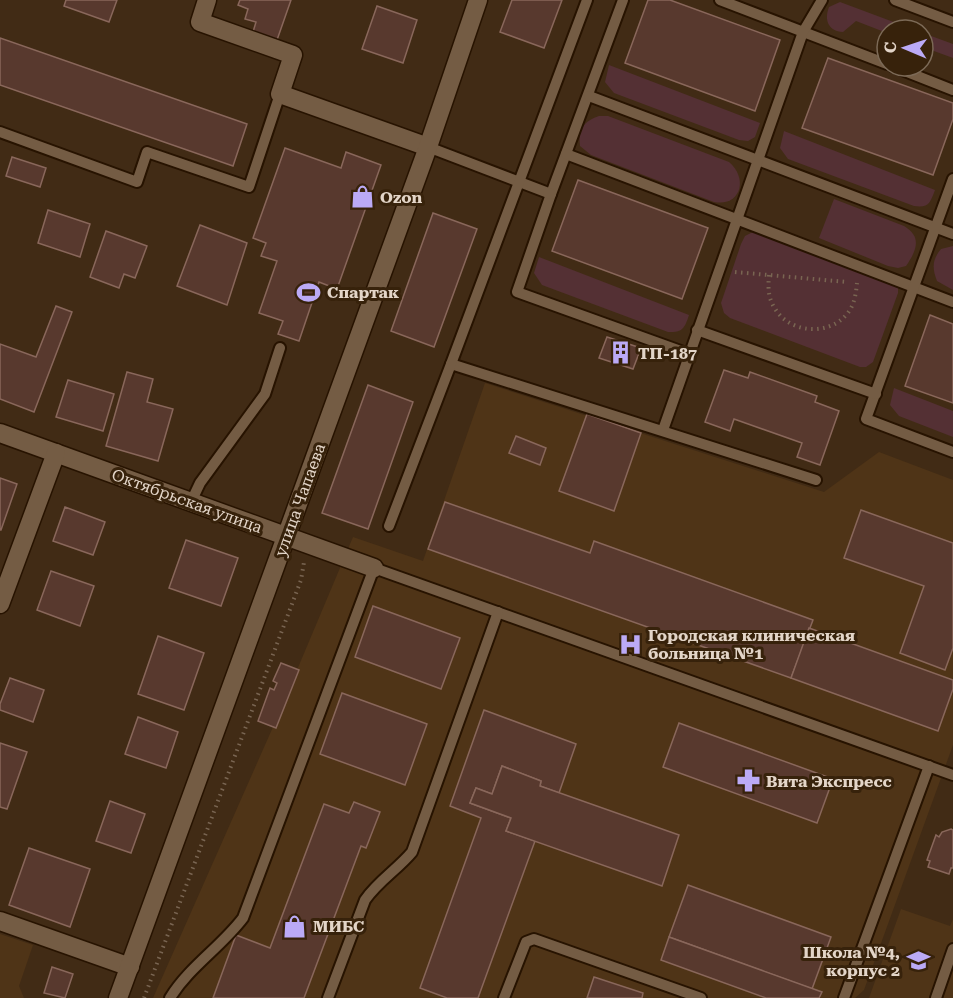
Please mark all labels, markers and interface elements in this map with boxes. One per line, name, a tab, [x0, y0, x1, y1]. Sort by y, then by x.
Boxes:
north arrow	[875, 18, 935, 78]
text: С	[881, 42, 900, 53]
shop icon: Ozon	[349, 184, 375, 210]
place label: Ozon	[380, 188, 423, 207]
sports icon: Спартак	[296, 279, 322, 305]
place label: Спартак	[327, 283, 399, 302]
building icon: ТП-187	[607, 340, 633, 366]
place label: ТП-187	[638, 344, 697, 363]
street label: улица Чапаева	[271, 440, 329, 559]
street label: Октябрьская улица	[109, 465, 265, 537]
place label: Городская клиническая больница №1	[648, 626, 855, 663]
hospital icon: Городская клиническая больница №1	[617, 631, 643, 657]
pharmacy icon: Вита Экспресс	[735, 768, 761, 794]
place label: Вита Экспресс	[766, 772, 892, 791]
shop icon: МИБС	[282, 913, 308, 939]
place label: МИБС	[313, 917, 364, 936]
place label: Школа №4, корпус 2	[803, 943, 900, 980]
school or university icon: Школа №4, корпус 2	[905, 948, 931, 974]

